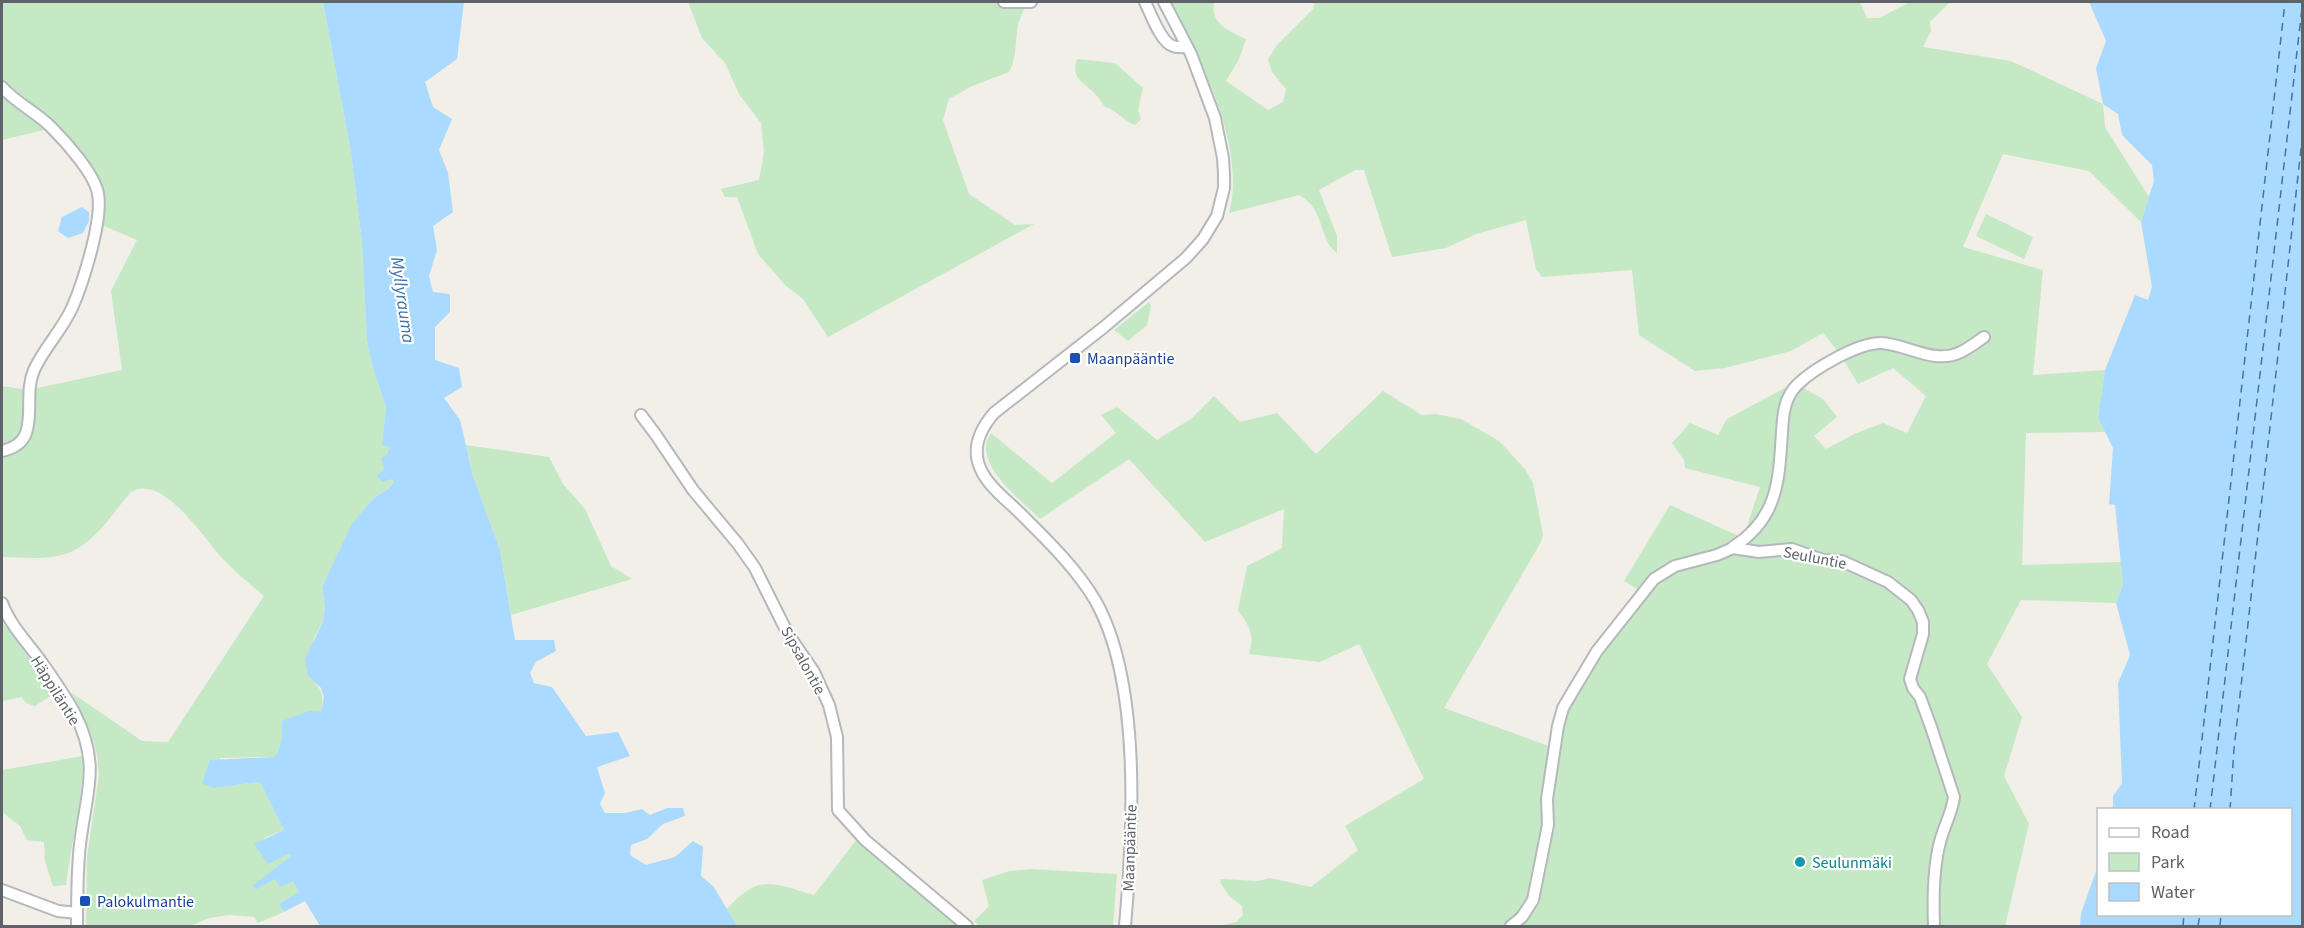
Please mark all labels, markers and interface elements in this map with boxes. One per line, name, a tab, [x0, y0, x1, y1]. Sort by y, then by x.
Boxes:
water label: Myllyrauma	[384, 255, 421, 345]
place label: Maanpääntie	[1087, 348, 1174, 370]
marker: Maanpääntie	[1068, 351, 1082, 365]
street label: Seuluntie	[1781, 541, 1848, 575]
street label: Sipsalontie	[775, 622, 831, 699]
street label: Häppiläntie	[25, 651, 85, 730]
street label: Maanpääntie	[1117, 804, 1143, 892]
legend	[2097, 808, 2292, 916]
text: Road	[2151, 820, 2190, 845]
text: Park	[2151, 850, 2185, 875]
place label: Seulunmäki	[1812, 852, 1892, 874]
marker: Seulunmäki	[1793, 855, 1807, 869]
text: Water	[2151, 880, 2195, 905]
place label: Palokulmantie	[97, 891, 194, 913]
marker: Palokulmantie	[78, 894, 92, 908]

